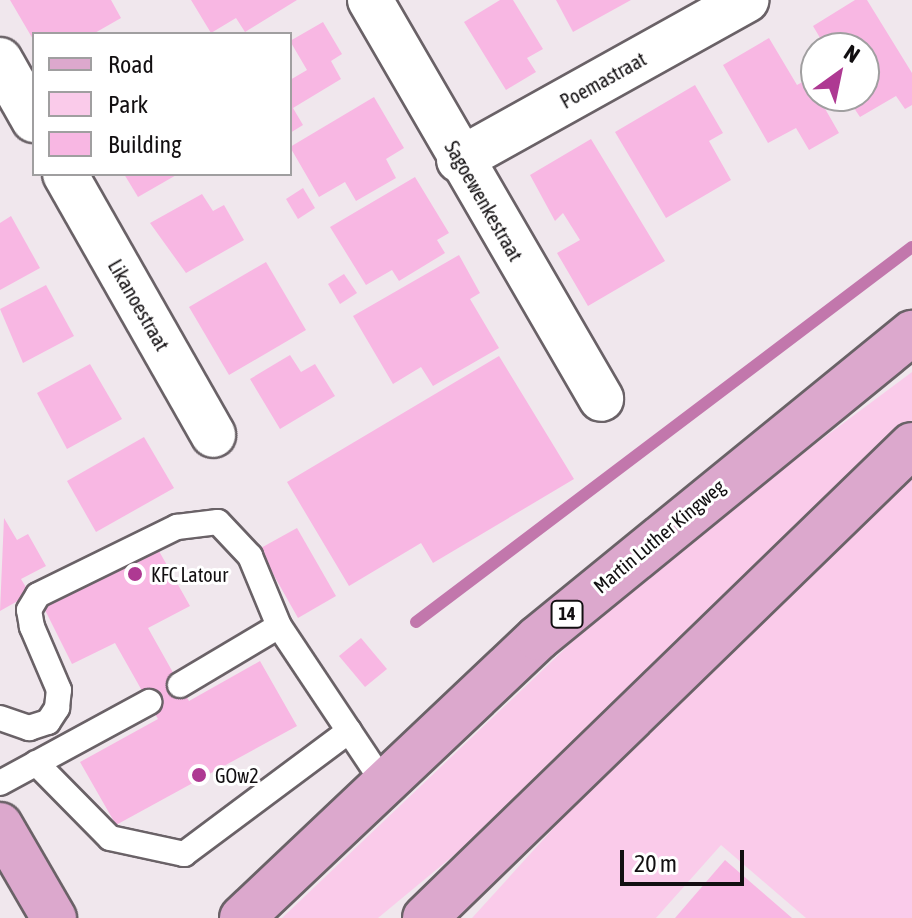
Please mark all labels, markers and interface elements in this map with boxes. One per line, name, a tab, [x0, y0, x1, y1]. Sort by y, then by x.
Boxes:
legend	[32, 32, 292, 176]
north arrow	[800, 32, 880, 112]
text: N	[839, 39, 865, 68]
street label: Poemastraat	[556, 47, 650, 113]
text: Road	[108, 51, 154, 78]
text: Park	[108, 91, 148, 118]
text: Building	[108, 131, 181, 158]
street label: Sagoewenkestraat	[440, 137, 528, 265]
street label: Likanoestraat	[103, 255, 175, 355]
street label: Martin Luther Kingweg	[589, 474, 729, 598]
place label: KFC Latour	[151, 562, 228, 586]
marker: KFC Latour	[126, 565, 144, 583]
road number: 14	[549, 600, 585, 628]
place label: GOw2	[215, 763, 259, 787]
marker: GOw2	[190, 766, 208, 784]
scale bar	[624, 834, 748, 884]
text: 20 m	[634, 850, 677, 877]

